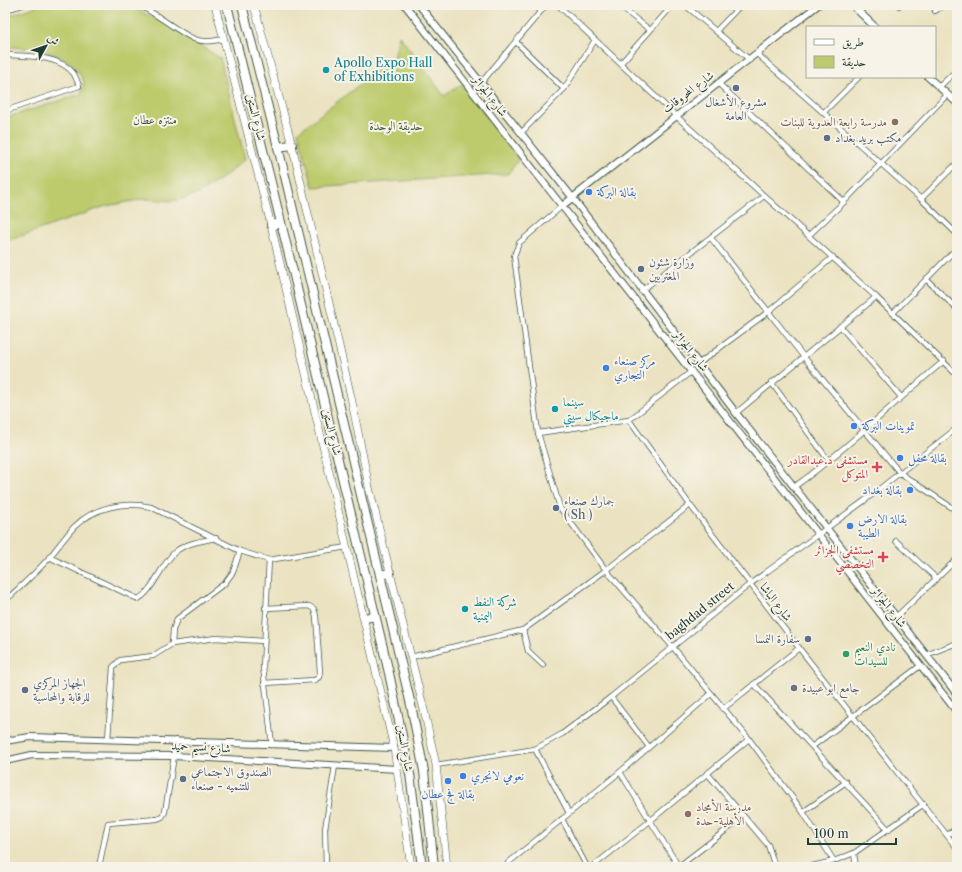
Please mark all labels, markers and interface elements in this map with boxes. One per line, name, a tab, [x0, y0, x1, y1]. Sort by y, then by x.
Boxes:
north arrow	[26, 26, 66, 66]
legend	[806, 26, 936, 78]
text: ش	[45, 31, 63, 48]
text: طريق	[842, 34, 864, 50]
text: حديقة	[842, 54, 866, 70]
place label: Apollo Expo Hall of Exhibitions	[333, 55, 433, 84]
marker: Apollo Expo Hall of Exhibitions	[321, 65, 331, 75]
street label: شارع المحروقات	[659, 67, 719, 119]
street label: شارع الجزائر	[465, 71, 511, 122]
marker: مشروع الأشغال العامة	[731, 83, 741, 93]
street label: شارع الستين	[240, 92, 270, 143]
place label: مشروع الأشغال العامة	[705, 93, 767, 123]
park label: منتزه عطان	[133, 112, 177, 127]
place label: مدرسة رابعة العدوية للبنات	[780, 114, 887, 130]
marker: مدرسة رابعة العدوية للبنات	[890, 117, 900, 127]
park label: حديقة الوحدة	[369, 118, 423, 134]
place label: مكتب بريد بغداد	[835, 130, 901, 146]
marker: مكتب بريد بغداد	[822, 133, 832, 143]
place label: بقالة البركة	[596, 184, 636, 200]
marker: بقالة البركة	[584, 187, 594, 197]
place label: وزارة شئون المغتربين	[649, 254, 695, 283]
marker: وزارة شئون المغتربين	[636, 264, 646, 274]
street label: شارع الجزائر	[666, 326, 712, 377]
place label: مركز صنعاء التجاري	[614, 353, 655, 385]
marker: مركز صنعاء التجاري	[601, 363, 611, 373]
place label: سينما ماجيكال سيتي	[563, 394, 619, 428]
marker: سينما ماجيكال سيتي	[550, 404, 560, 414]
street label: شارع الستين	[316, 407, 346, 458]
place label: تموينات البركة	[861, 418, 915, 434]
marker: تموينات البركة	[849, 421, 859, 431]
place label: بقالة محفل	[908, 450, 947, 467]
place label: مستشفى د.عبدالقادر المتوكل	[787, 452, 868, 483]
marker: بقالة محفل	[895, 453, 905, 463]
marker: مستشفى د.عبدالقادر المتوكل	[871, 461, 883, 473]
place label: بقالة بغداد	[862, 482, 902, 497]
marker: بقالة بغداد	[905, 485, 915, 495]
place label: جمارك صنعاء ( Sh )	[564, 493, 614, 522]
marker: جمارك صنعاء ( Sh )	[551, 503, 561, 513]
place label: بقالة الارض الطيبة	[858, 511, 907, 540]
marker: بقالة الارض الطيبة	[845, 521, 855, 531]
place label: مستشفى الجزائر التخصصي	[813, 542, 874, 575]
marker: مستشفى الجزائر التخصصي	[877, 551, 889, 563]
street label: baghdad street	[663, 578, 737, 643]
street label: شارع الباشا	[754, 580, 796, 626]
street label: شارع الجزائر	[864, 582, 910, 633]
place label: شركة النفط اليمنية	[473, 594, 517, 623]
marker: شركة النفط اليمنية	[460, 604, 470, 614]
place label: سفارة النمسا	[755, 631, 800, 646]
marker: سفارة النمسا	[803, 634, 813, 644]
place label: نادي النعيم للسيدات	[854, 639, 896, 668]
marker: نادي النعيم للسيدات	[841, 649, 851, 659]
place label: الجهاز المركزي للرقابة والمحاسبة	[33, 675, 90, 705]
place label: جامع ابو عبيدة	[802, 680, 860, 699]
marker: جامع ابو عبيدة	[789, 683, 799, 693]
marker: الجهاز المركزي للرقابة والمحاسبة	[20, 685, 30, 695]
street label: شارع الستين	[390, 723, 417, 774]
street label: شارع نسيم حميد	[170, 737, 231, 761]
place label: الصندوق الاجتماعي للتنميه - صنعاء	[191, 764, 272, 793]
place label: نعومي لانجري	[471, 768, 524, 786]
marker: نعومي لانجري	[458, 771, 468, 781]
marker: الصندوق الاجتماعي للتنميه - صنعاء	[178, 774, 188, 784]
marker: بقالة فج عطان	[443, 776, 453, 786]
place label: بقالة فج عطان	[421, 786, 475, 804]
place label: مدرسة الأمجاد الأهلية-حدة	[696, 798, 751, 828]
marker: مدرسة الأمجاد الأهلية-حدة	[683, 809, 693, 819]
scale bar	[808, 820, 896, 846]
text: 100 m	[814, 826, 849, 841]

